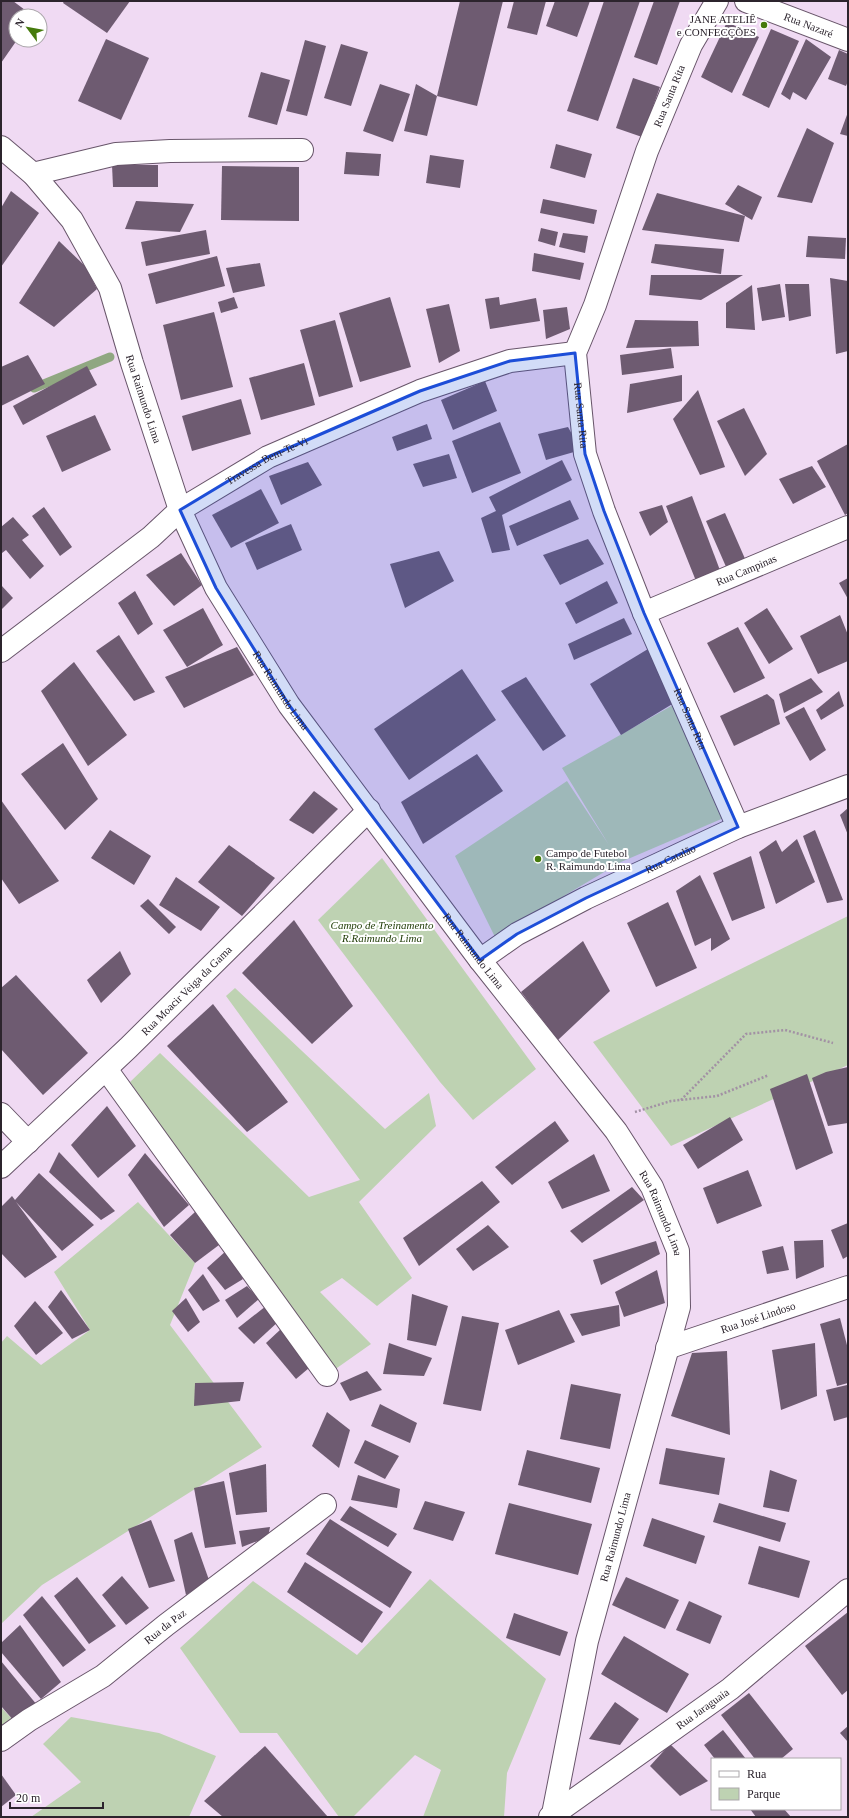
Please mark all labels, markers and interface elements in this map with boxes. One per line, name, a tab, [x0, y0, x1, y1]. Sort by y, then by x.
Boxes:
north arrow	[8, 8, 48, 48]
street label: Rua Nazaré	[782, 10, 835, 40]
place label: JANE ATELIÊ e CONFECÇÕES	[677, 13, 756, 38]
text: N	[12, 16, 27, 29]
marker: JANE ATELIÊ e CONFECÇÕES	[759, 20, 769, 30]
street label: Rua Santa Rita	[651, 63, 687, 129]
street label: Rua Raimundo Lima	[124, 353, 164, 445]
street label: Rua Santa Rita	[572, 382, 590, 449]
street label: Travessa Bem-Te-Vi	[224, 435, 310, 487]
street label: Rua Campinas	[714, 552, 778, 588]
street label: Rua Raimundo Lima	[251, 648, 312, 732]
street label: Rua Santa Rita	[672, 686, 709, 751]
street label: Rua Catalão	[643, 842, 698, 876]
place label: Campo de Futebol R. Raimundo Lima	[546, 847, 631, 872]
marker: Campo de Futebol R. Raimundo Lima	[533, 854, 543, 864]
street label: Rua Raimundo Lima	[441, 910, 506, 991]
park label: Campo de Treinamento R.Raimundo Lima	[331, 919, 434, 944]
street label: Rua Moacir Veiga da Gama	[139, 943, 234, 1038]
street label: Rua Raimundo Lima	[637, 1168, 684, 1256]
street label: Rua José Lindoso	[719, 1299, 797, 1336]
street label: Rua Raimundo Lima	[597, 1491, 633, 1583]
street label: Rua da Paz	[142, 1606, 188, 1646]
street label: Rua Jaraguaia	[674, 1686, 731, 1732]
legend	[711, 1758, 841, 1810]
text: Rua	[747, 1767, 767, 1781]
scale bar	[10, 1784, 103, 1810]
text: Parque	[747, 1787, 780, 1801]
text: 20 m	[16, 1791, 41, 1805]

